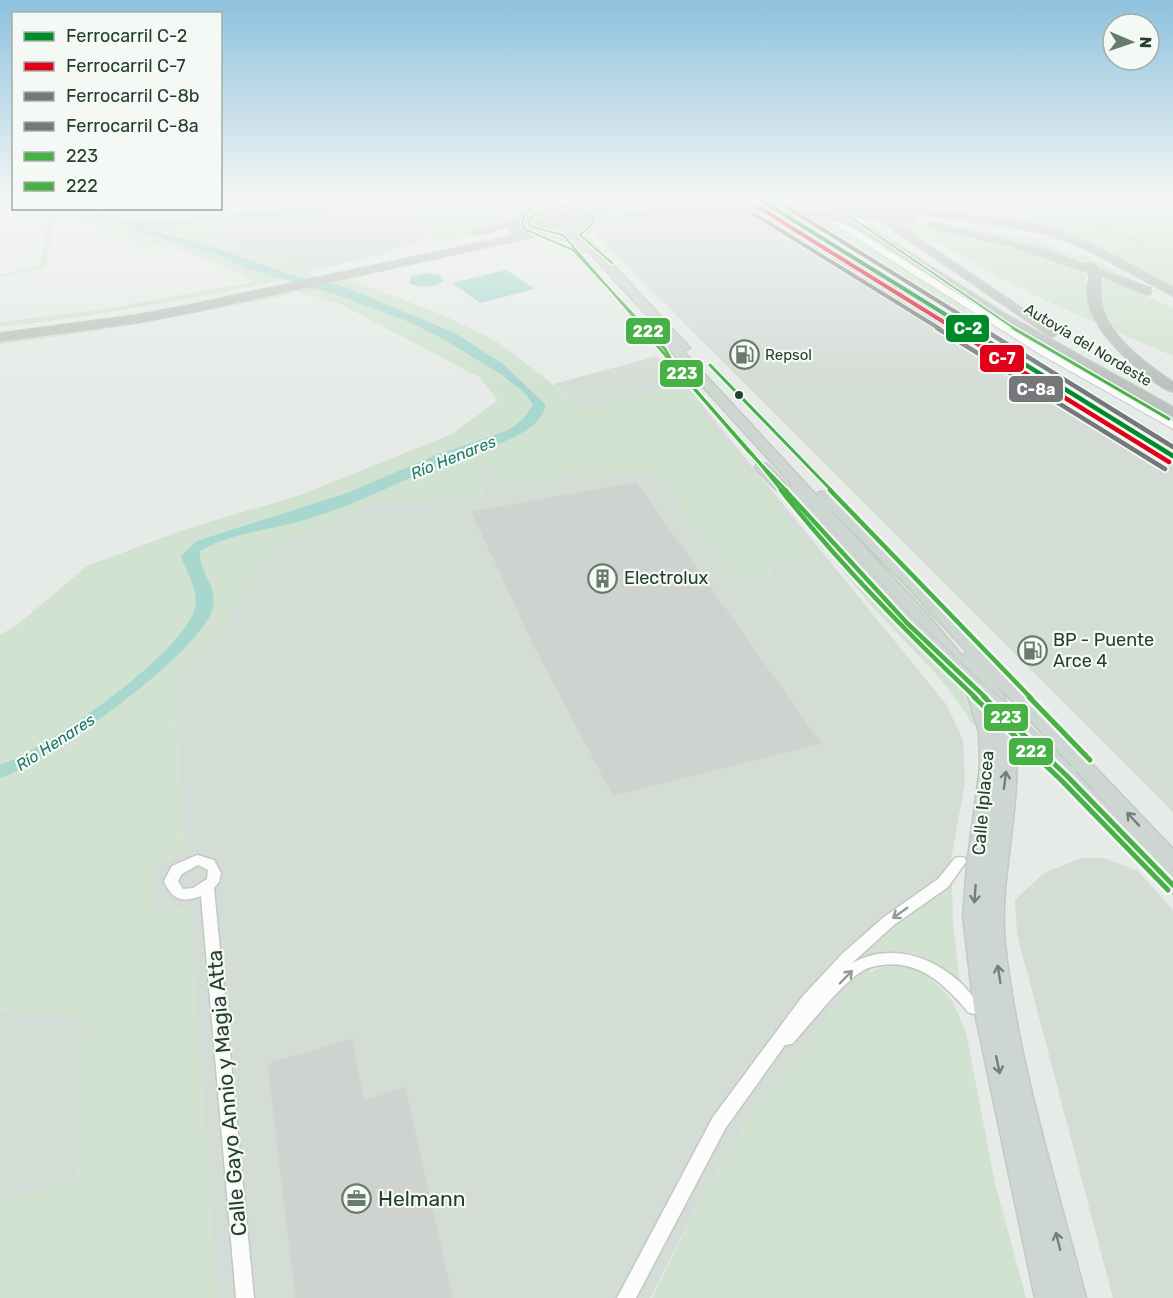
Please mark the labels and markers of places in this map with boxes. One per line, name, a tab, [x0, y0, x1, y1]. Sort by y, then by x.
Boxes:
fuel station icon: Repsol	[728, 339, 760, 371]
place label: Repsol	[765, 346, 812, 364]
unlabelled marker	[733, 389, 745, 401]
building icon: Electrolux	[587, 562, 619, 594]
place label: Electrolux	[624, 567, 709, 589]
place label: BP - Puente Arce 4	[1053, 629, 1154, 672]
fuel station icon: BP - Puente Arce 4	[1016, 634, 1048, 666]
office icon: Helmann	[341, 1183, 373, 1215]
place label: Helmann	[378, 1186, 466, 1211]

